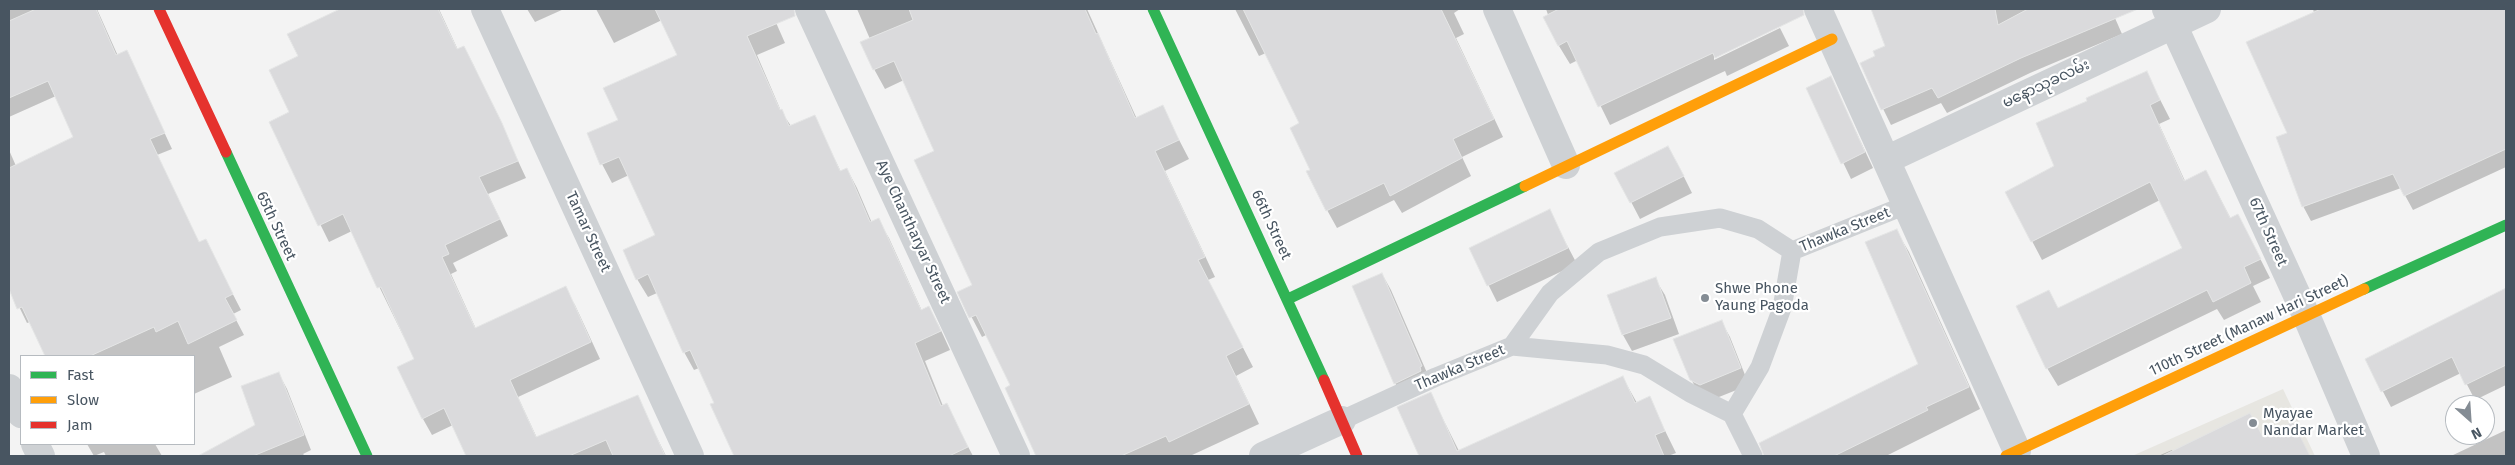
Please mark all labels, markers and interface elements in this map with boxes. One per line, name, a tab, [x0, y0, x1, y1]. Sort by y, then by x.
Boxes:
street label: မနောသုခလမ်း	[2000, 56, 2092, 112]
street label: Aye Chantharyar Street	[872, 158, 954, 306]
street label: 66th Street	[1247, 187, 1295, 263]
street label: 65th Street	[252, 189, 300, 263]
street label: Tamar Street	[562, 189, 614, 275]
street label: 67th Street	[2245, 195, 2291, 269]
street label: Thawka Street	[1797, 204, 1893, 256]
street label: 110th Street (Manaw Hari Street)	[2146, 272, 2352, 380]
place label: Shwe Phone Yaung Pagoda	[1715, 280, 1809, 315]
marker: Shwe Phone Yaung Pagoda	[1699, 292, 1711, 304]
street label: Thawka Street	[1412, 341, 1508, 395]
legend	[20, 355, 195, 445]
text: Fast	[67, 366, 94, 384]
text: Slow	[67, 391, 99, 409]
north arrow	[2445, 395, 2495, 445]
place label: Myayae Nandar Market	[2263, 405, 2364, 440]
text: Jam	[67, 416, 93, 434]
marker: Myayae Nandar Market	[2247, 417, 2259, 429]
text: N	[2468, 423, 2484, 443]

